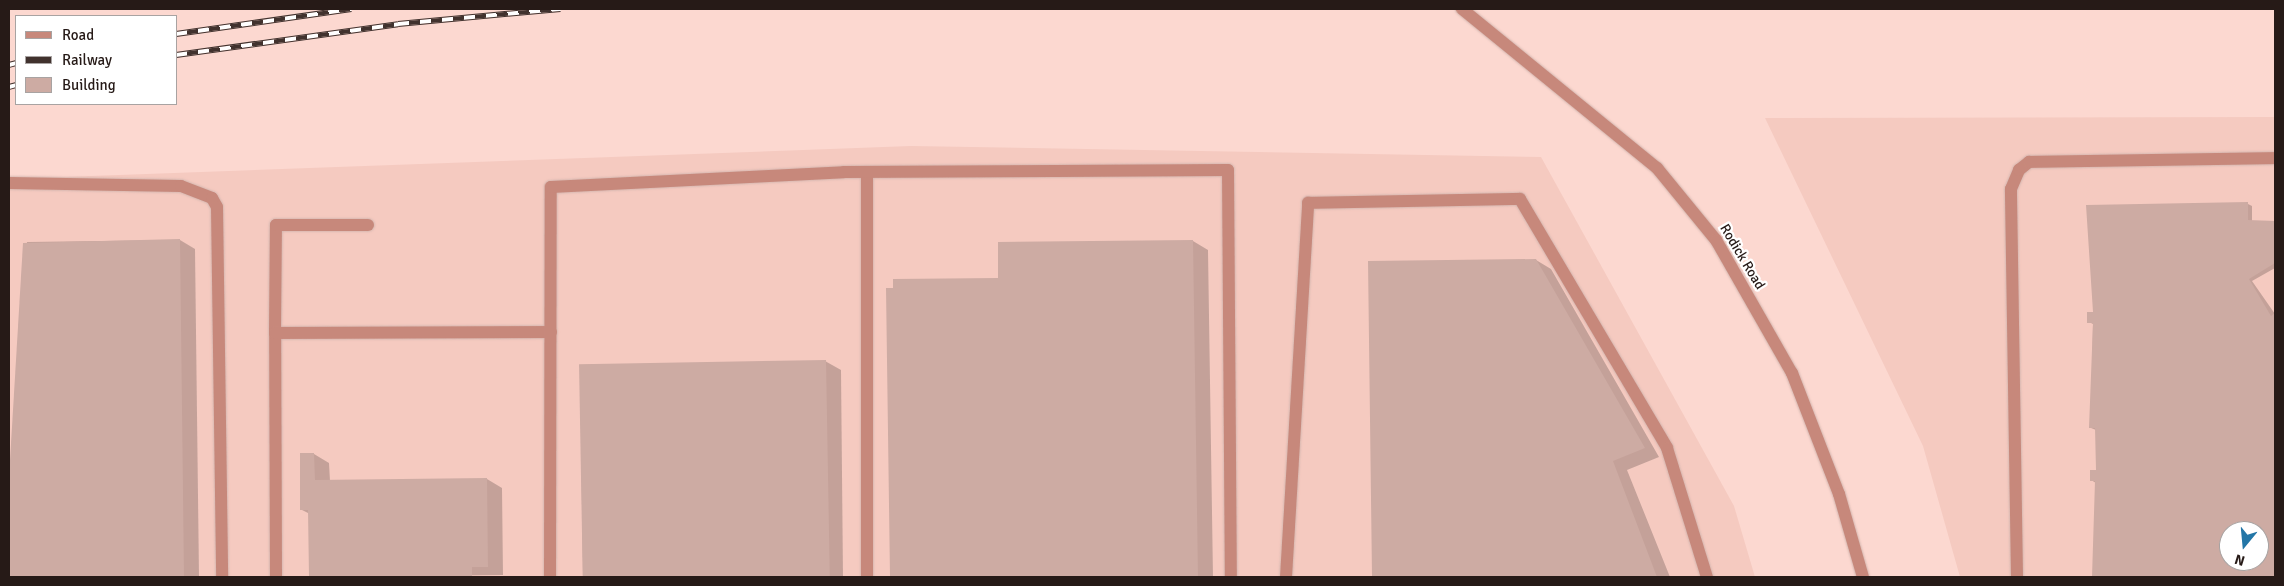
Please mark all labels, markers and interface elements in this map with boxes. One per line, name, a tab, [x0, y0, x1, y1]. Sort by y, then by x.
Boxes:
legend	[15, 15, 178, 105]
text: Road	[62, 26, 94, 44]
text: Railway	[62, 51, 112, 69]
text: Building	[62, 76, 116, 94]
street label: Rodick Road	[1716, 221, 1768, 293]
north arrow	[2219, 521, 2269, 571]
text: N	[2233, 550, 2247, 569]

